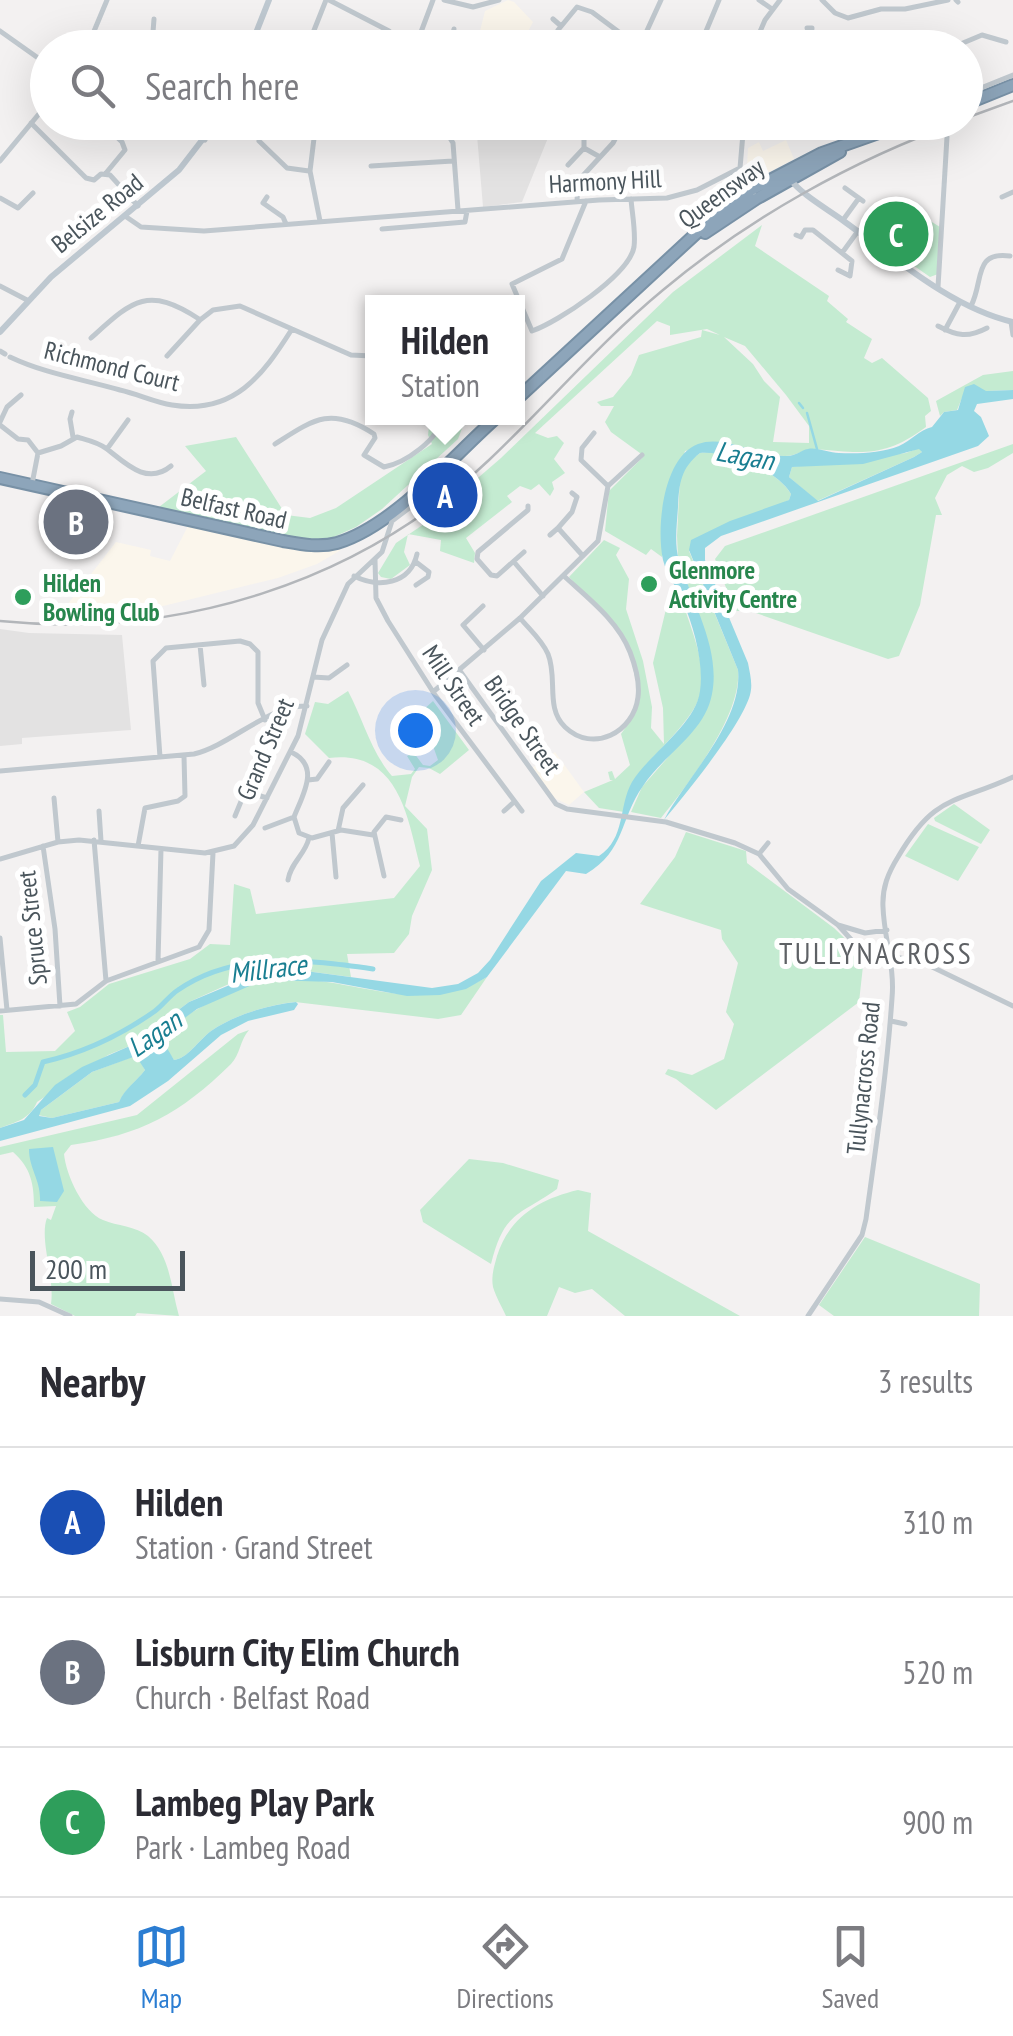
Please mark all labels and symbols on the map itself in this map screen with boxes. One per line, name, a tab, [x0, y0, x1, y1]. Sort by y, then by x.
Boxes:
street label: Queensway	[672, 151, 771, 235]
street label: Harmony Hill	[548, 162, 662, 200]
street label: Belsize Road	[45, 166, 149, 260]
pin: C	[864, 196, 928, 272]
street label: Richmond Court	[41, 334, 183, 398]
water label: Lagan	[713, 432, 778, 479]
pin: A	[412, 458, 478, 532]
street label: Belfast Road	[178, 480, 290, 536]
pin: B	[44, 484, 108, 560]
place label: Glenmore Activity Centre	[668, 554, 797, 615]
place label: Hilden Bowling Club	[43, 567, 160, 628]
marker: Glenmore Activity Centre	[638, 573, 660, 595]
marker: Hilden Bowling Club	[12, 586, 34, 608]
street label: Mill Street	[416, 639, 493, 731]
street label: Bridge Street	[477, 670, 569, 781]
street label: Grand Street	[229, 693, 301, 805]
your location	[390, 705, 441, 756]
street label: Spruce Street	[10, 869, 54, 987]
district label: TULLYNACROSS	[779, 933, 973, 972]
water label: Millrace	[228, 945, 311, 991]
water label: Lagan	[120, 1000, 190, 1065]
street label: Tullynacross Road	[839, 1000, 887, 1156]
scale bar	[30, 1246, 185, 1290]

